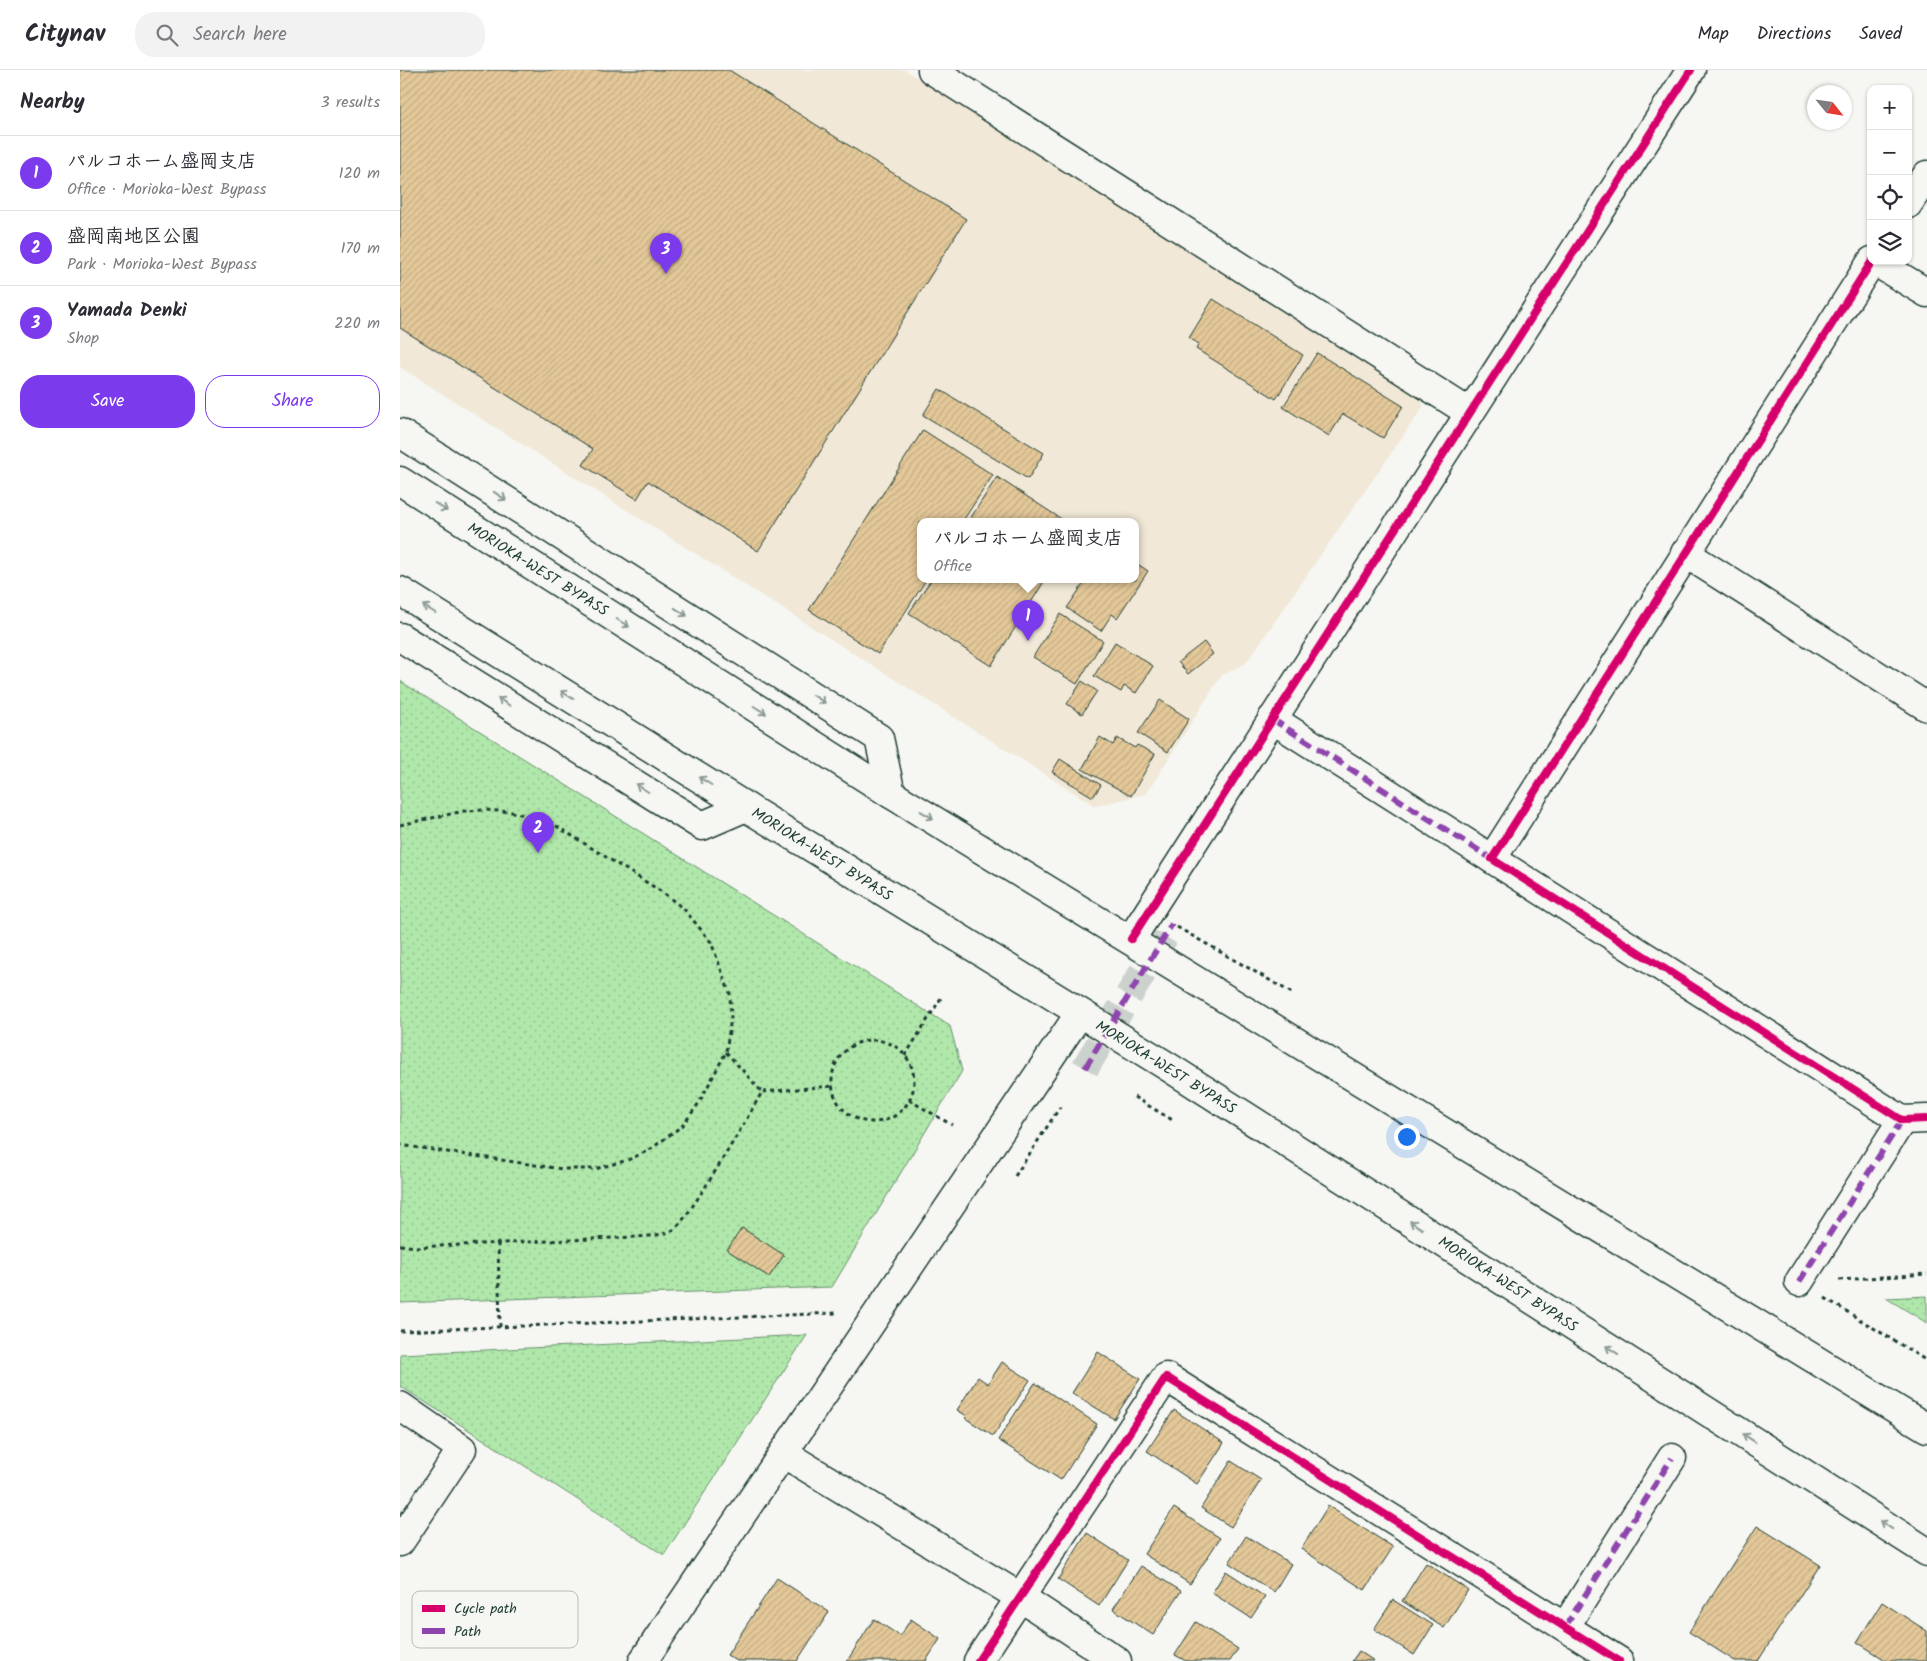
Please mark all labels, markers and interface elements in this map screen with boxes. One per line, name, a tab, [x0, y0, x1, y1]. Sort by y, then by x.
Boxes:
search box	[135, 12, 485, 57]
text: Citynav	[25, 15, 105, 54]
text: Search here	[193, 20, 287, 50]
text: Map	[1697, 20, 1729, 49]
text: Directions	[1757, 20, 1831, 49]
text: Saved	[1859, 20, 1902, 49]
icon: search	[153, 21, 181, 49]
north arrow	[1807, 85, 1852, 130]
map controls	[1867, 85, 1912, 265]
button: +	[1867, 85, 1912, 130]
text: Nearby	[20, 86, 85, 119]
text: 3 results	[321, 90, 380, 115]
button: −	[1867, 130, 1912, 175]
text: パルコホーム盛岡支店	[67, 147, 256, 177]
text: 1	[34, 161, 38, 186]
text: 120 m	[339, 161, 380, 186]
button: locate	[1867, 175, 1912, 220]
text: Office · Morioka-West Bypass	[67, 177, 266, 202]
button: layers	[1867, 220, 1912, 265]
text: 盛岡南地区公園	[67, 222, 200, 252]
pin: 3	[650, 233, 682, 274]
text: 2	[31, 236, 41, 261]
text: 170 m	[340, 236, 380, 261]
text: Park · Morioka-West Bypass	[67, 252, 257, 277]
text: Yamada Denki	[67, 296, 187, 326]
text: 3	[32, 311, 40, 336]
text: 220 m	[334, 311, 380, 336]
text: Shop	[67, 326, 99, 351]
button: Save	[20, 375, 195, 428]
button: Share	[205, 375, 380, 428]
one-way arrow	[493, 492, 507, 502]
one-way arrow	[434, 503, 448, 513]
street label: MORIOKA-WEST BYPASS	[462, 517, 613, 623]
popup	[917, 518, 1139, 583]
text: パルコホーム盛岡支店	[933, 524, 1123, 554]
text: Office	[933, 554, 972, 579]
pin: 1	[1012, 600, 1044, 641]
one-way arrow	[423, 604, 437, 614]
one-way arrow	[674, 607, 688, 617]
one-way arrow	[615, 618, 629, 628]
one-way arrow	[560, 690, 574, 700]
one-way arrow	[811, 695, 825, 705]
one-way arrow	[497, 697, 511, 707]
one-way arrow	[752, 705, 766, 715]
one-way arrow	[698, 776, 712, 786]
one-way arrow	[635, 783, 649, 793]
street label: MORIOKA-WEST BYPASS	[746, 802, 897, 908]
one-way arrow	[919, 811, 933, 821]
pin: 2	[522, 812, 554, 853]
street label: MORIOKA-WEST BYPASS	[1090, 1015, 1241, 1121]
your location	[1394, 1124, 1420, 1150]
one-way arrow	[1410, 1220, 1424, 1230]
street label: MORIOKA-WEST BYPASS	[1433, 1231, 1582, 1339]
one-way arrow	[1605, 1345, 1619, 1356]
one-way arrow	[1742, 1432, 1756, 1443]
one-way arrow	[1879, 1520, 1893, 1531]
legend	[412, 1591, 578, 1648]
text: Cycle path	[454, 1598, 517, 1620]
text: Path	[454, 1621, 481, 1643]

